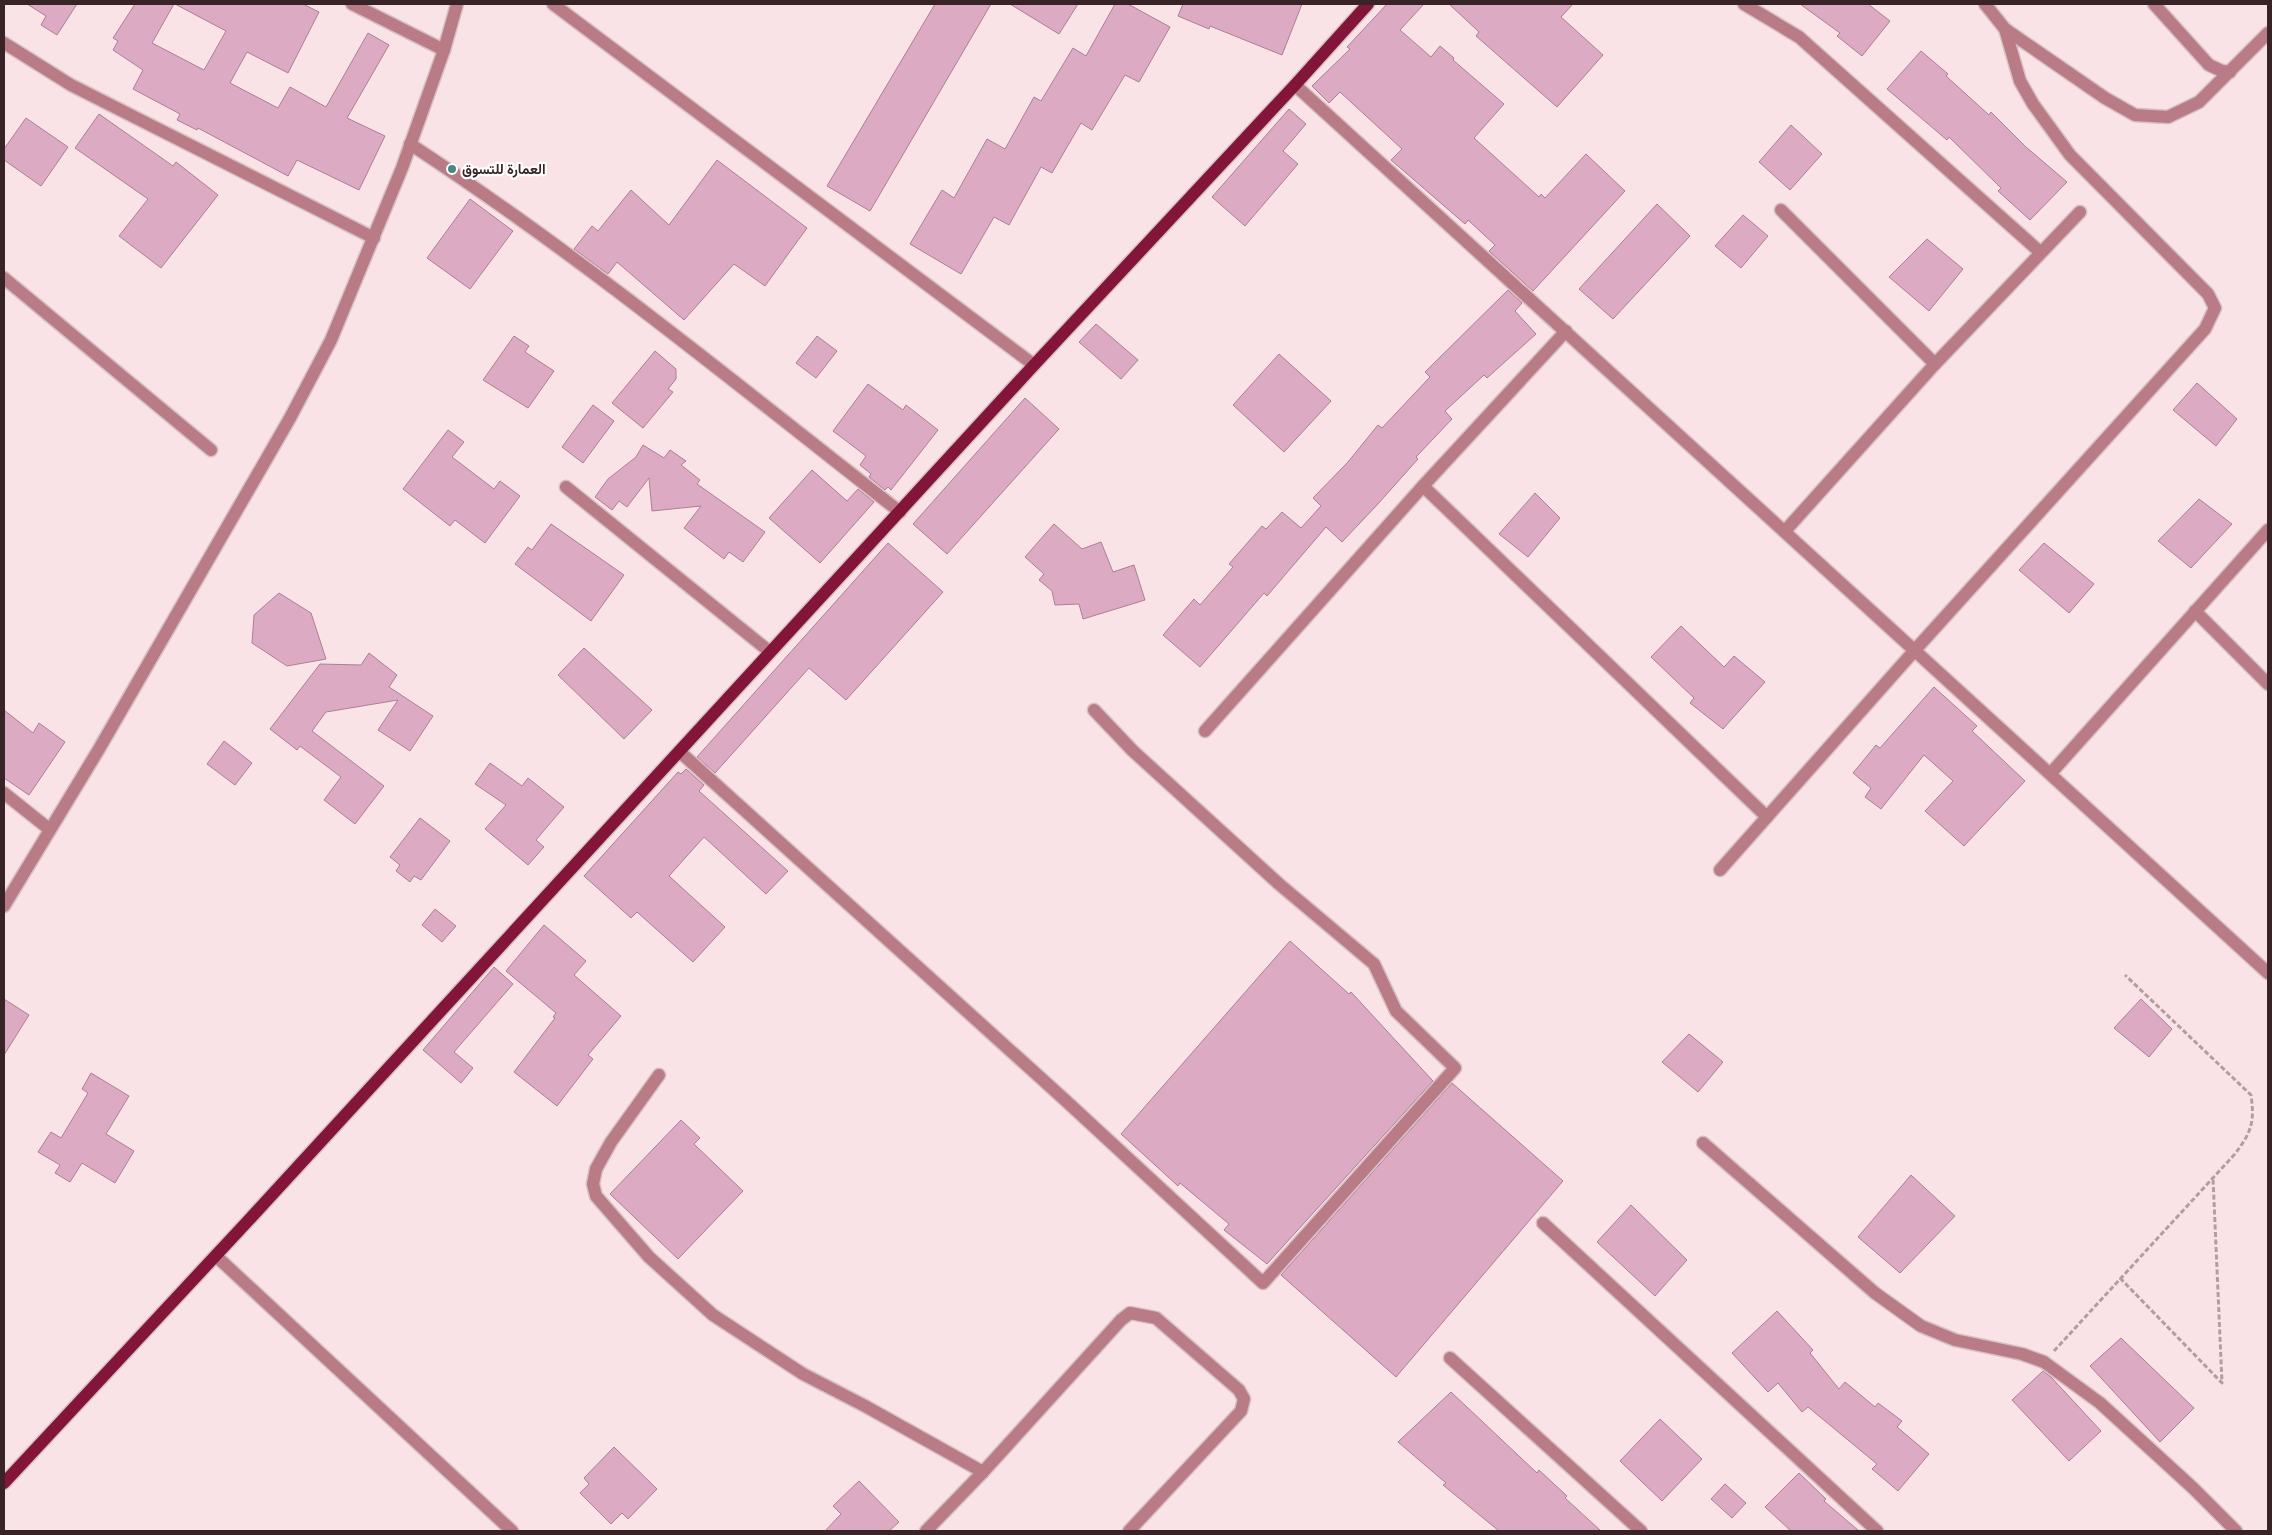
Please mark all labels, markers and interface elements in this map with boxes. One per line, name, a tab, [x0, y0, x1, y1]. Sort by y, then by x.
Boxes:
place label: العمارة للتسوق	[462, 160, 546, 178]
marker: العمارة للتسوق	[446, 163, 458, 175]

